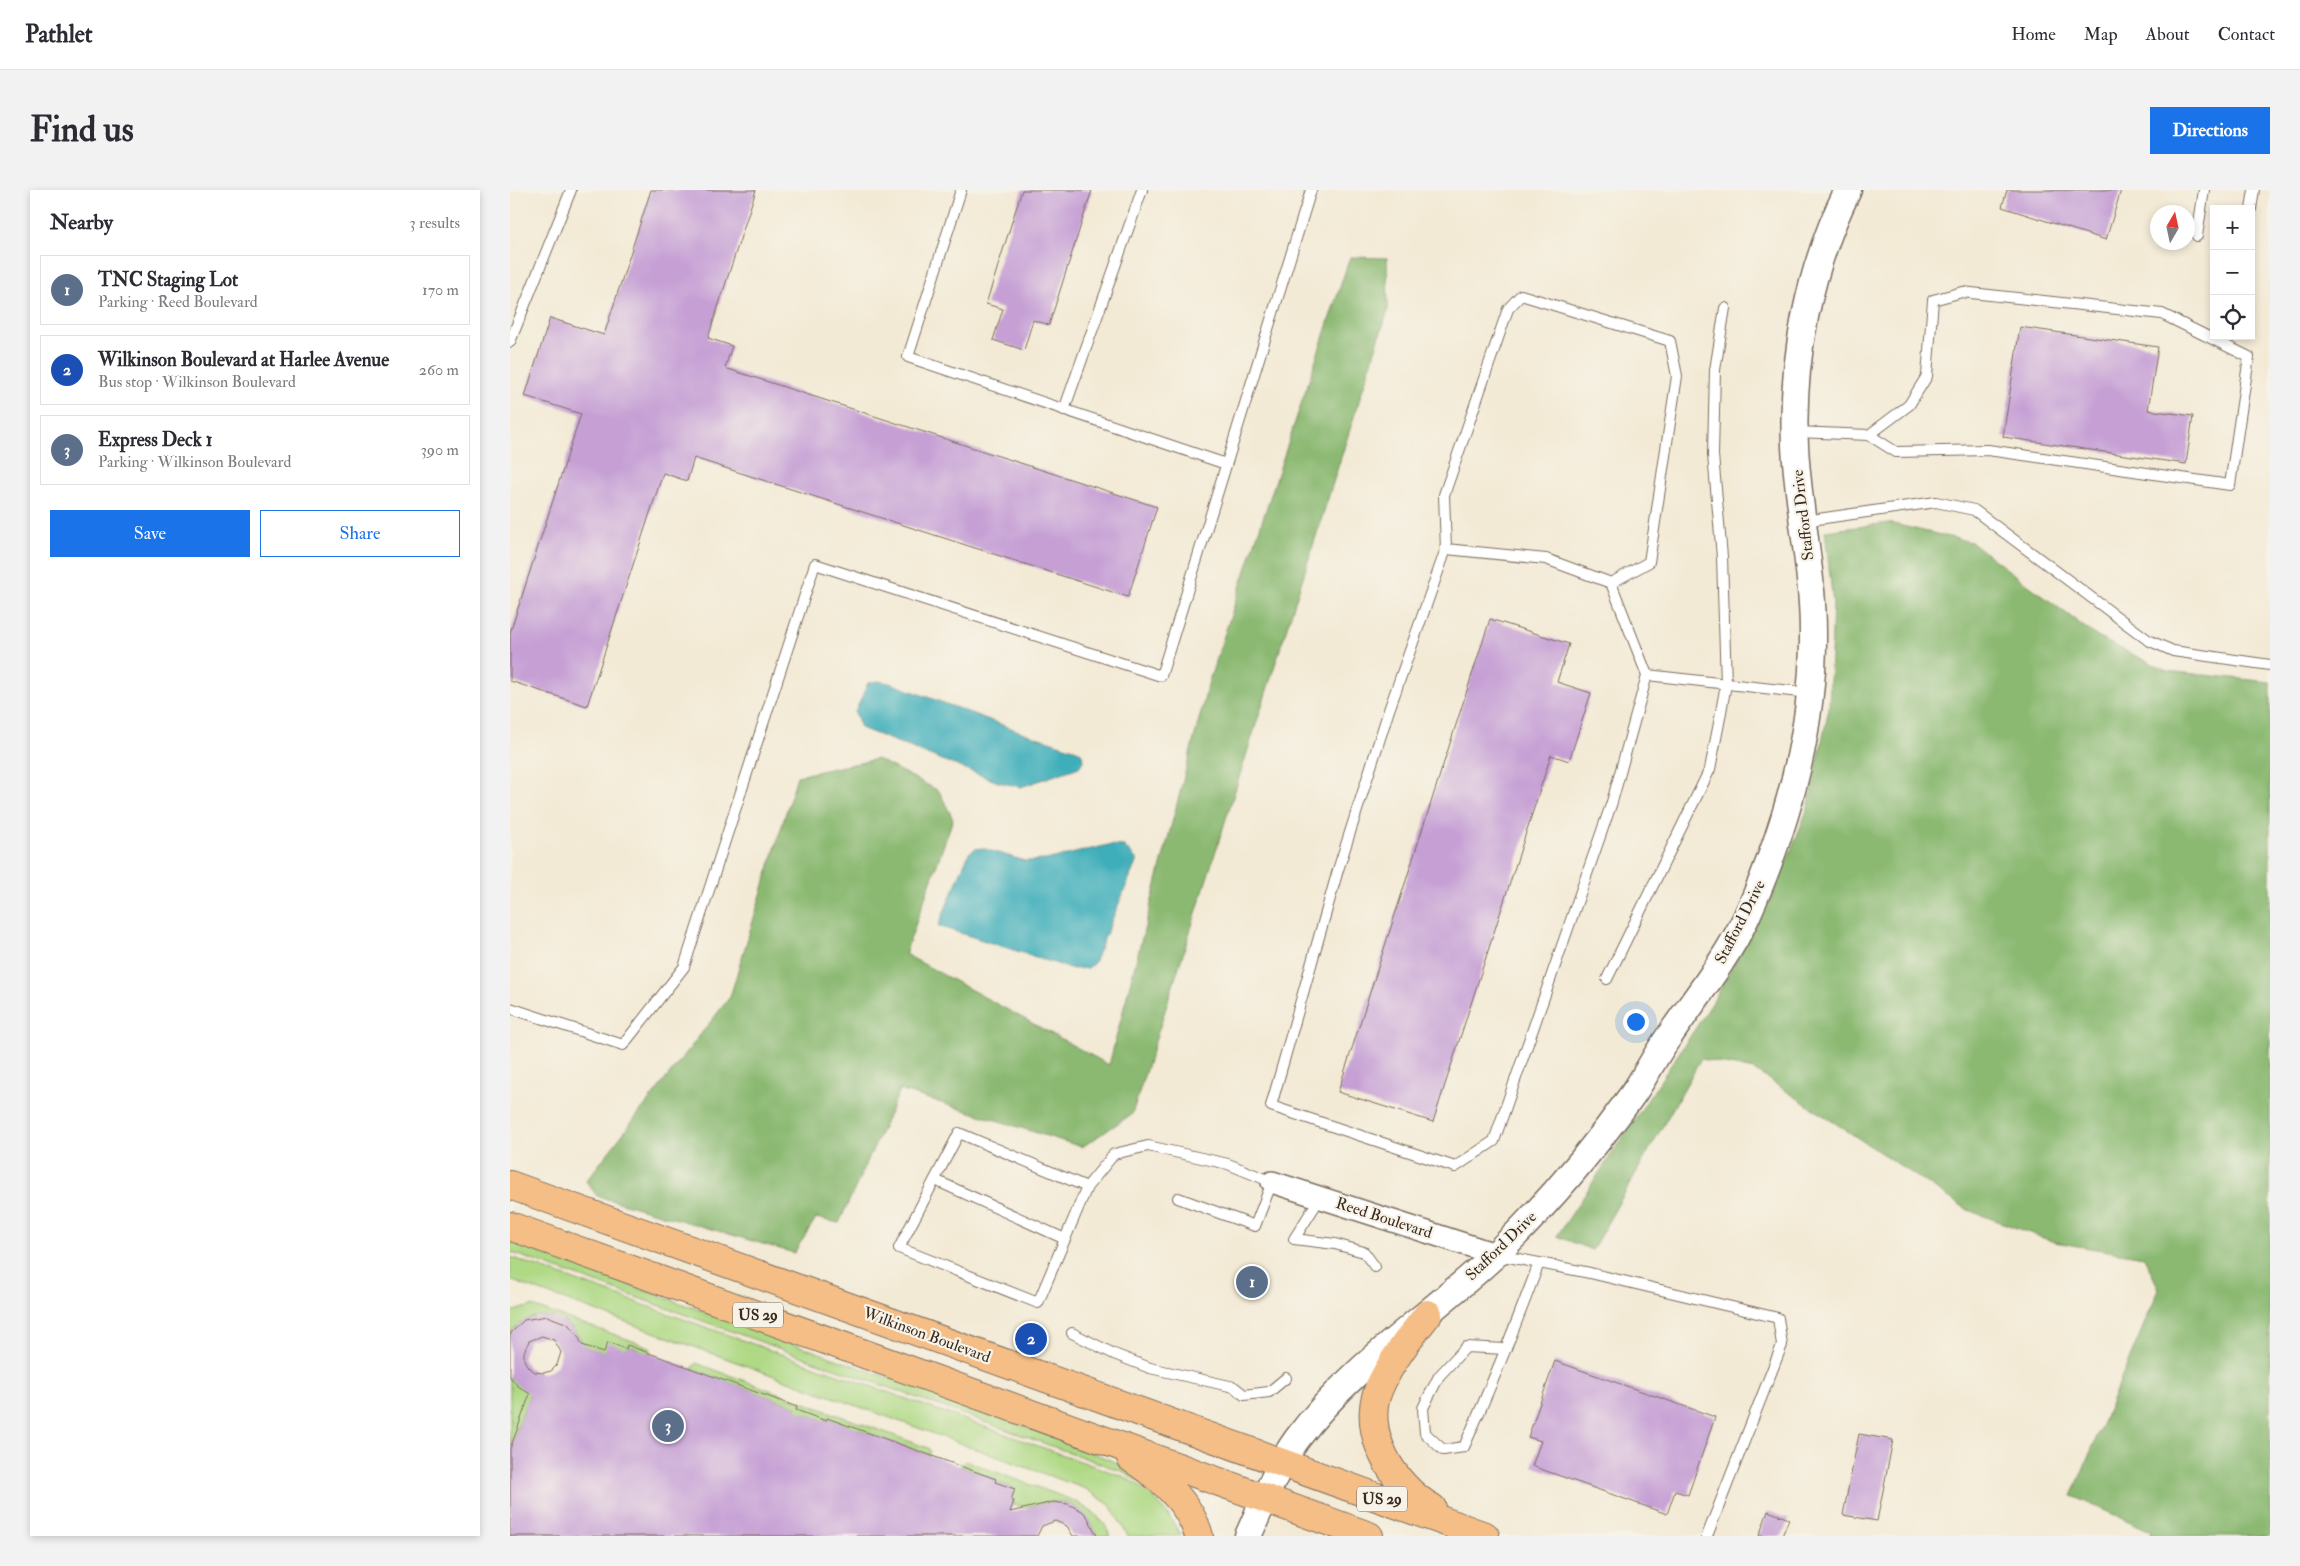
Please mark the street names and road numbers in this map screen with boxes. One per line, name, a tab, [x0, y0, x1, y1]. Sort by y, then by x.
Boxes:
street label: Stafford Drive	[1787, 468, 1818, 562]
street label: Stafford Drive	[1710, 877, 1770, 967]
street label: Reed Boulevard	[1333, 1193, 1435, 1243]
street label: Stafford Drive	[1461, 1207, 1541, 1285]
road number: US 29	[733, 1302, 783, 1328]
street label: Wilkinson Boulevard	[860, 1302, 993, 1367]
road number: US 29	[1357, 1486, 1407, 1512]

